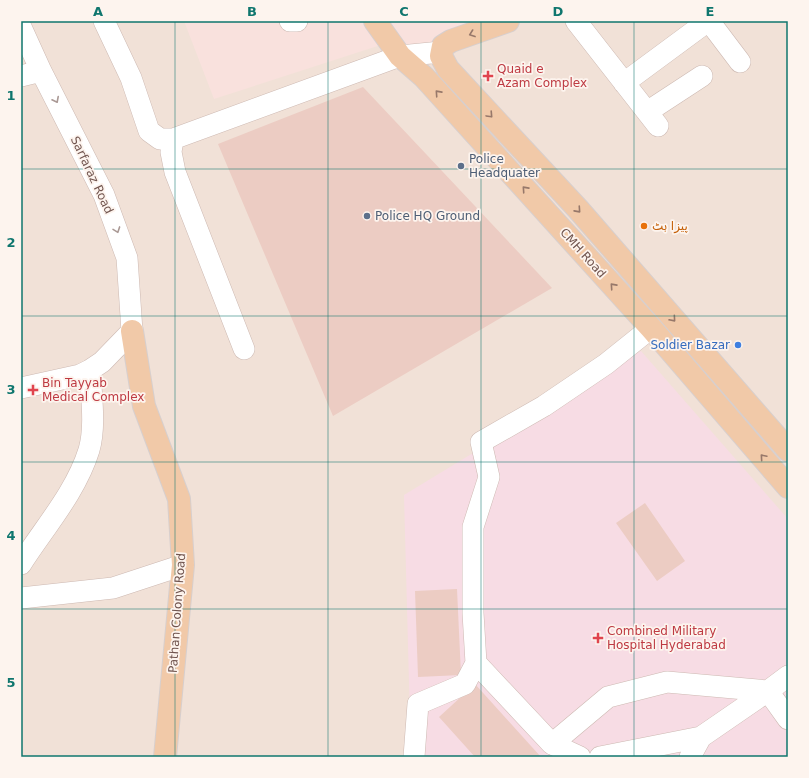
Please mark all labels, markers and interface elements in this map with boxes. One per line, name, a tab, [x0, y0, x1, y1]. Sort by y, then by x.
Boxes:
text: A	[93, 4, 103, 19]
text: B	[247, 4, 257, 19]
text: C	[399, 4, 409, 19]
text: D	[553, 4, 564, 19]
text: E	[706, 4, 714, 19]
one-way arrow	[468, 29, 475, 37]
place label: Quaid e Azam Complex	[497, 62, 587, 90]
marker: Quaid e Azam Complex	[482, 70, 494, 82]
text: 1	[6, 88, 16, 103]
one-way arrow	[436, 90, 443, 98]
one-way arrow	[51, 95, 59, 103]
one-way arrow	[485, 110, 493, 118]
street label: Sarfaraz Road	[68, 134, 116, 216]
place label: Police Headquater	[469, 152, 540, 180]
marker: Police Headquater	[456, 161, 466, 171]
one-way arrow	[523, 187, 530, 194]
one-way arrow	[574, 205, 581, 213]
place label: Police HQ Ground	[375, 209, 480, 223]
marker: Police HQ Ground	[362, 211, 372, 221]
place label: پیزا ہٹ	[652, 219, 688, 234]
marker: پیزا ہٹ	[639, 221, 649, 231]
street label: CMH Road	[557, 225, 609, 281]
one-way arrow	[112, 226, 120, 233]
text: 2	[6, 235, 16, 250]
one-way arrow	[610, 283, 617, 291]
one-way arrow	[668, 314, 675, 322]
place label: Soldier Bazar	[650, 338, 730, 352]
marker: Soldier Bazar	[733, 340, 743, 350]
place label: Bin Tayyab Medical Complex	[42, 376, 144, 404]
text: 3	[6, 382, 16, 397]
marker: Bin Tayyab Medical Complex	[27, 384, 39, 396]
one-way arrow	[760, 455, 767, 462]
text: 4	[6, 528, 16, 543]
street label: Pathan Colony Road	[166, 553, 188, 673]
place label: Combined Military Hospital Hyderabad	[607, 624, 726, 652]
marker: Combined Military Hospital Hyderabad	[592, 632, 604, 644]
text: 5	[6, 675, 16, 690]

